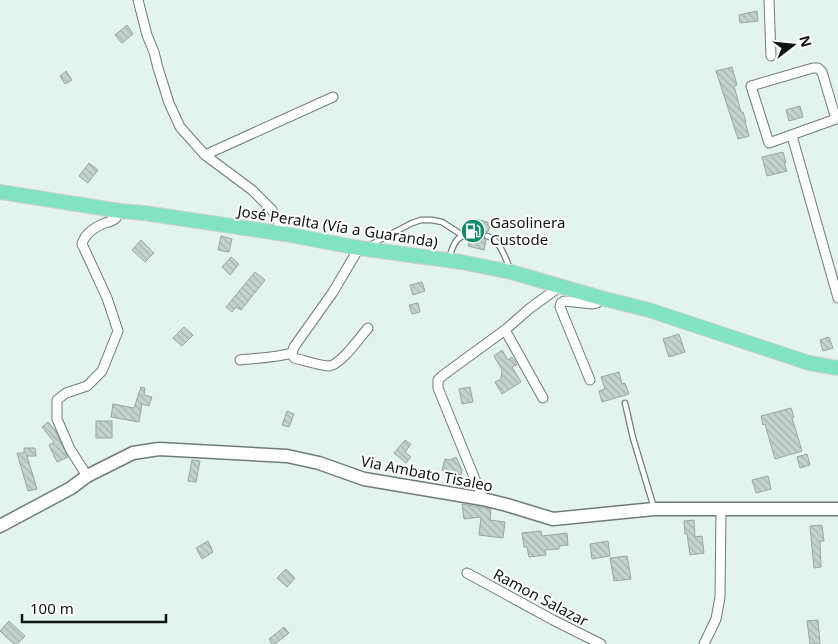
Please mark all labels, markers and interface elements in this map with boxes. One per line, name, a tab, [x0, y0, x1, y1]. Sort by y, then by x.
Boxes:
north arrow	[768, 20, 818, 70]
text: N	[795, 33, 817, 49]
street label: José Peralta (Vía a Guaranda)	[234, 200, 440, 252]
place label: Gasolinera Custode	[490, 212, 565, 249]
fuel station icon: Gasolinera Custode	[460, 218, 486, 244]
street label: Via Ambato Tisaleo	[359, 450, 495, 496]
street label: Ramon Salazar	[490, 564, 592, 630]
scale bar	[22, 592, 166, 624]
text: 100 m	[30, 598, 74, 618]

